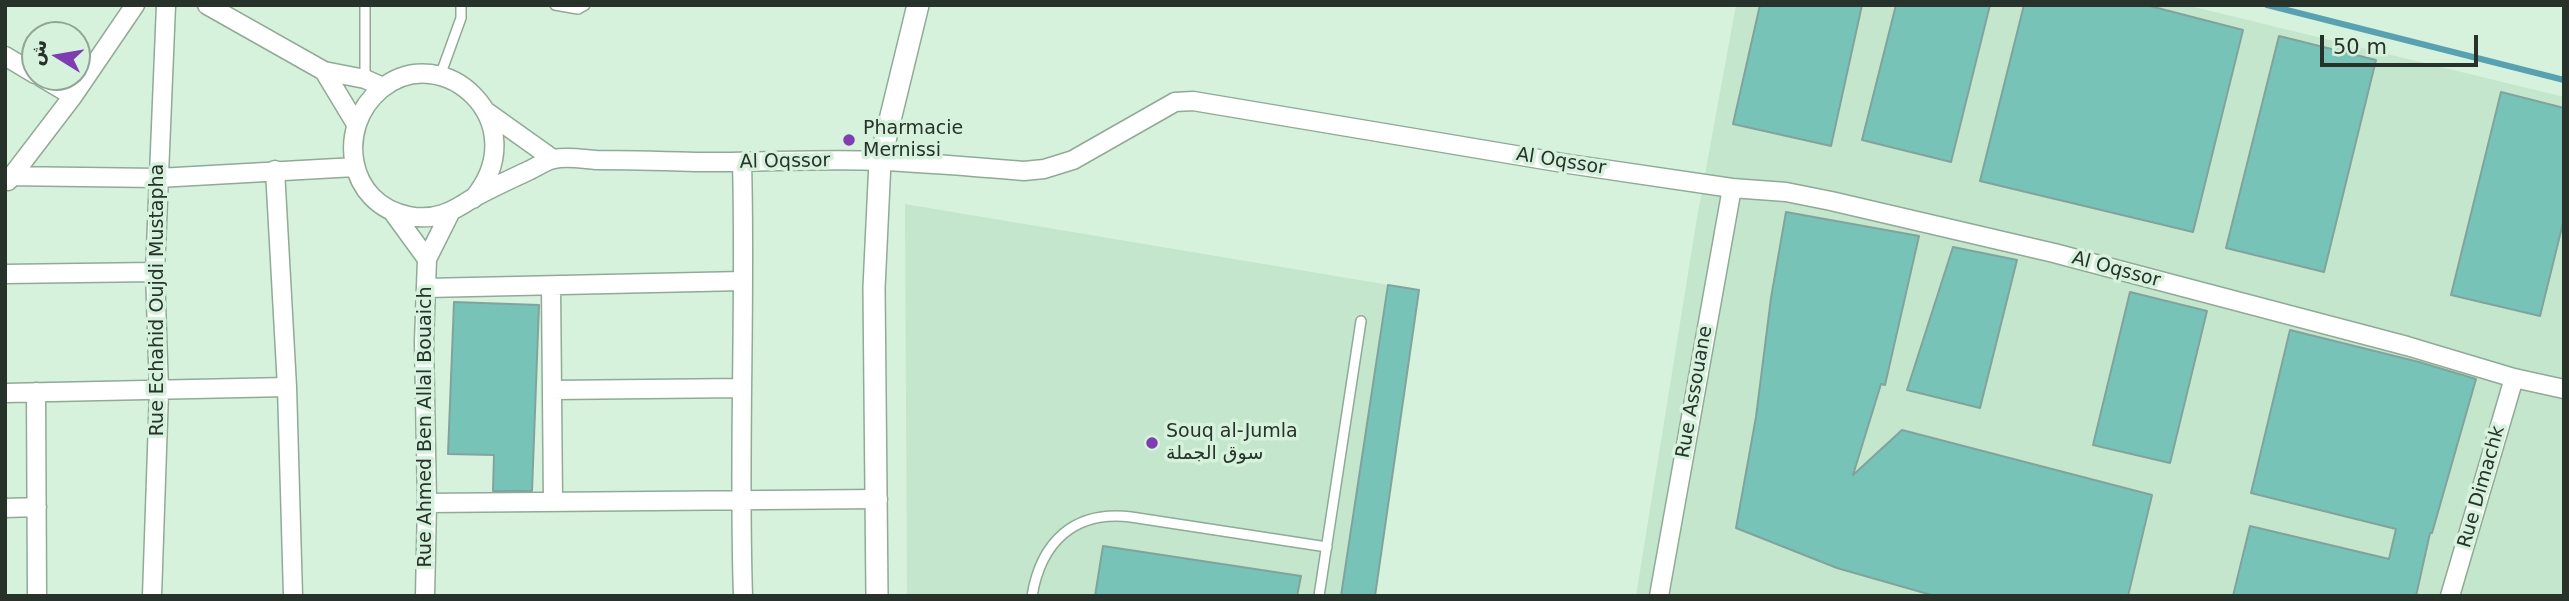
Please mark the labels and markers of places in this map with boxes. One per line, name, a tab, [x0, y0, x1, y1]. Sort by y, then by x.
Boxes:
place label: Pharmacie Mernissi	[863, 118, 963, 162]
marker: Pharmacie Mernissi	[841, 132, 857, 148]
place label: Souq al-Jumla سوق الجملة	[1166, 421, 1298, 465]
marker: Souq al-Jumla سوق الجملة	[1144, 435, 1160, 451]

